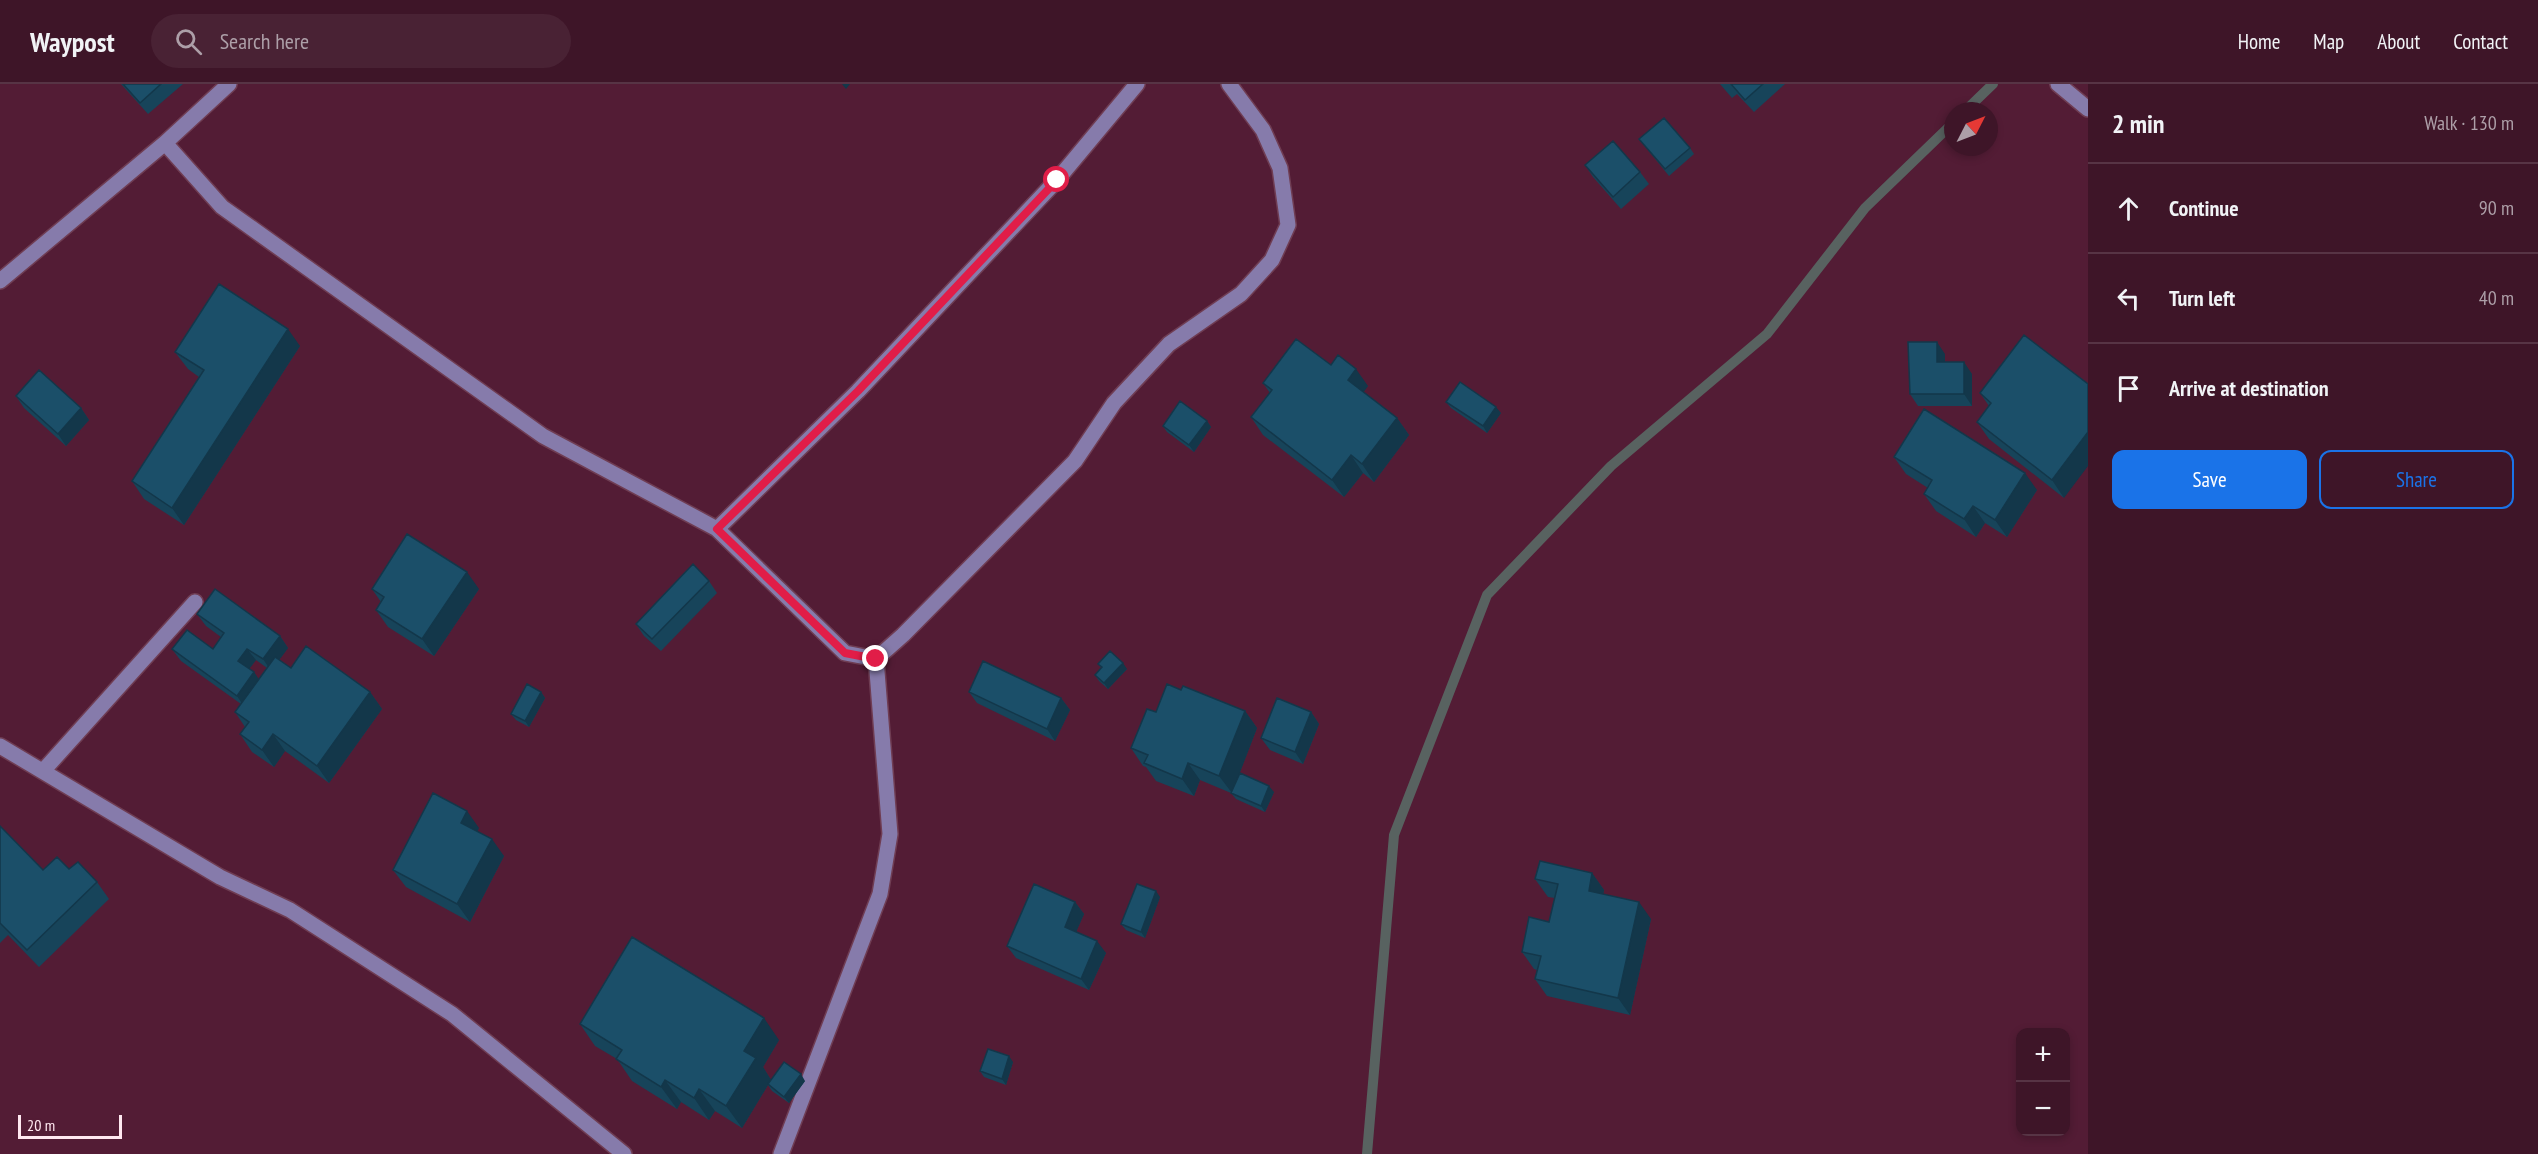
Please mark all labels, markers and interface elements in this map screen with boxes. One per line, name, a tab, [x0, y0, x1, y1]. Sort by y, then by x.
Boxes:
search box	[151, 14, 571, 68]
text: Waypost	[30, 23, 115, 60]
icon: search	[172, 25, 205, 58]
text: Search here	[220, 27, 309, 55]
text: Home	[2238, 28, 2280, 55]
text: Map	[2313, 28, 2344, 55]
text: About	[2377, 28, 2420, 55]
text: Contact	[2453, 28, 2508, 55]
north arrow	[1944, 102, 1998, 156]
text: 2 min	[2112, 107, 2165, 140]
text: Walk · 130 m	[2424, 110, 2514, 136]
route start	[1043, 166, 1069, 192]
icon: ahead	[2112, 192, 2145, 225]
text: Continue	[2169, 194, 2239, 222]
text: 90 m	[2479, 195, 2514, 221]
icon: left	[2112, 282, 2145, 315]
text: Turn left	[2169, 284, 2235, 312]
text: 40 m	[2479, 285, 2514, 311]
icon: arrive	[2112, 372, 2145, 405]
text: Arrive at destination	[2169, 374, 2329, 402]
button: Save	[2112, 450, 2307, 509]
button: Share	[2319, 450, 2514, 509]
route end	[862, 645, 888, 671]
map controls	[2016, 1028, 2070, 1136]
button: +	[2016, 1028, 2070, 1082]
button: −	[2016, 1082, 2070, 1136]
scale bar	[18, 1112, 122, 1140]
text: 20 m	[27, 1115, 55, 1135]

